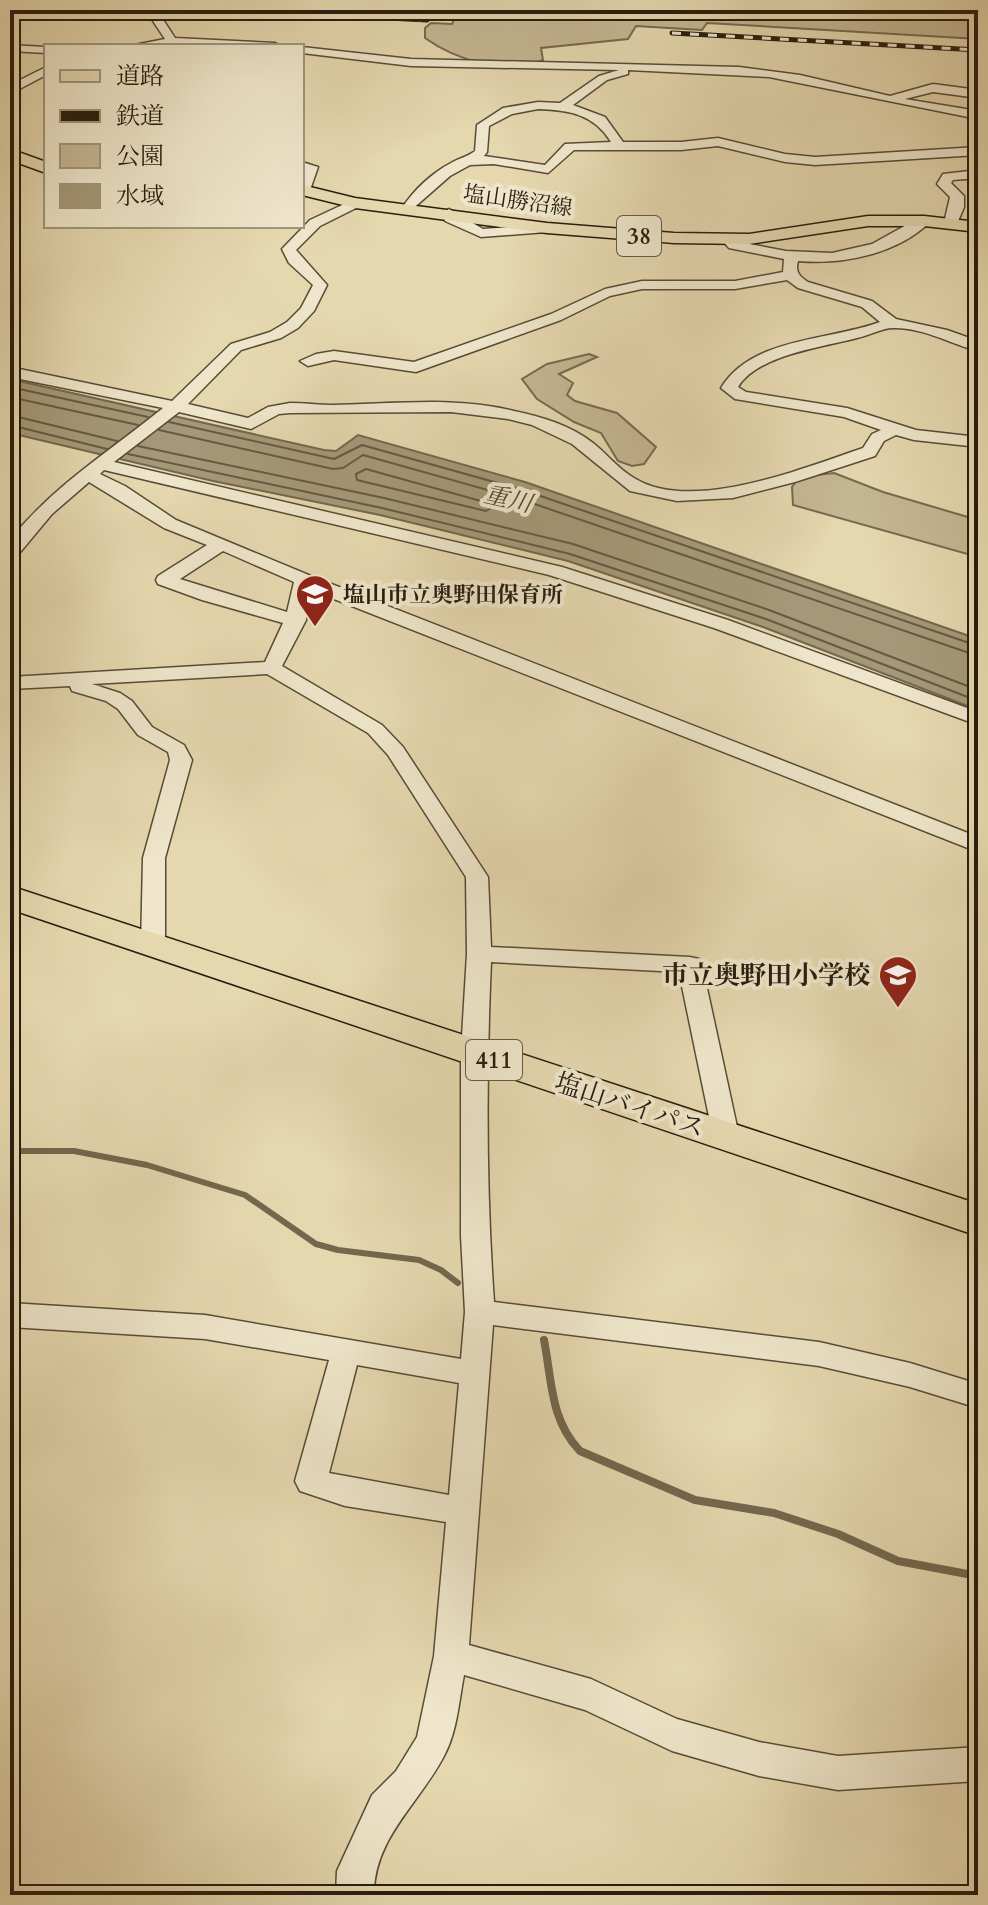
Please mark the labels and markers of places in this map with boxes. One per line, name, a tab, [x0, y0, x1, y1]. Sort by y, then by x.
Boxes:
school or university icon: 塩山市立奥野田保育所	[294, 573, 336, 628]
place label: 塩山市立奥野田保育所	[343, 580, 563, 610]
school or university icon: 市立奥野田小学校	[877, 954, 919, 1009]
place label: 市立奥野田小学校	[662, 958, 870, 993]

